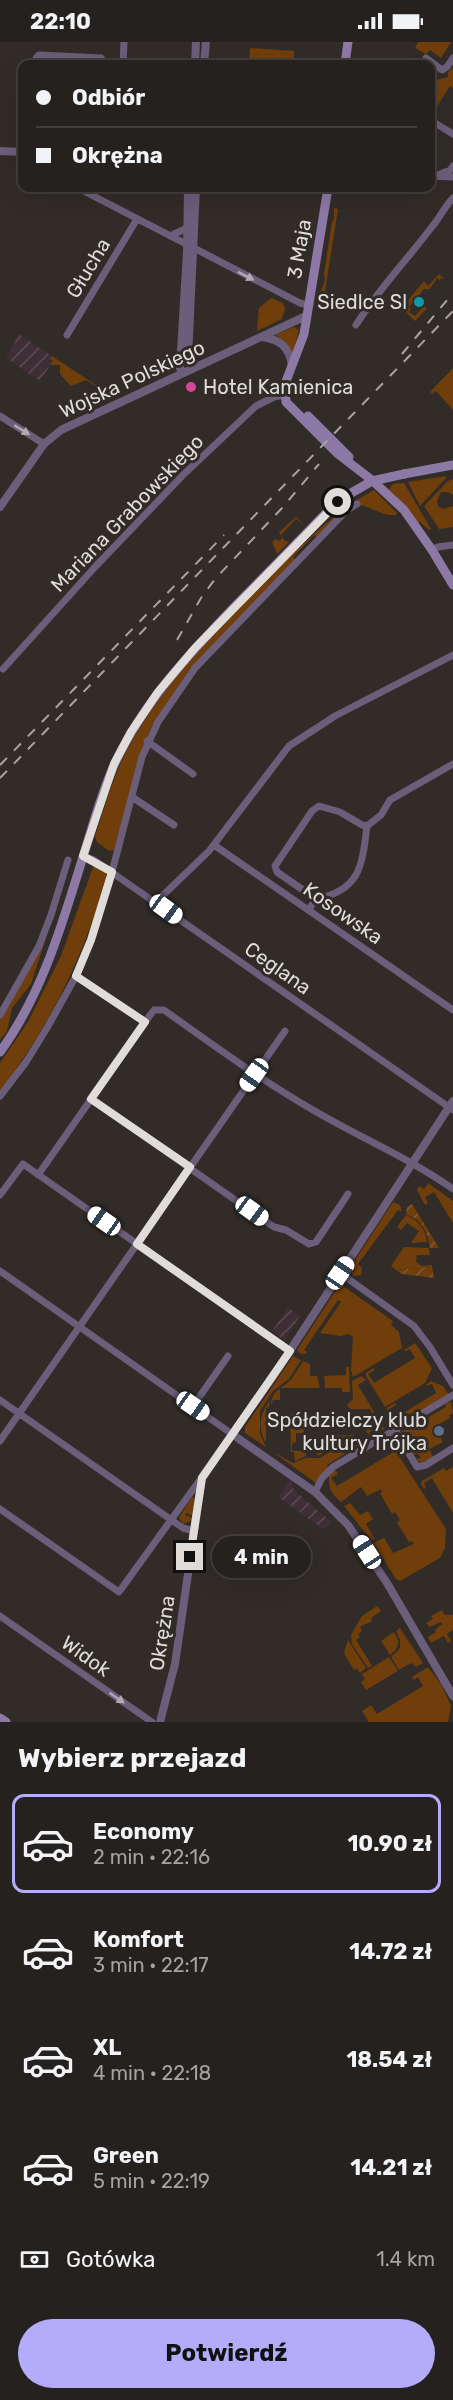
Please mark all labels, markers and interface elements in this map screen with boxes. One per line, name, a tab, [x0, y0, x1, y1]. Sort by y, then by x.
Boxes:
text: 22:10	[30, 8, 91, 35]
text: Odbiór	[72, 84, 145, 111]
text: Okrężna	[72, 142, 163, 169]
street label: 3 Maja	[282, 217, 316, 281]
street label: Głucha	[61, 234, 115, 302]
one-way arrow	[238, 271, 255, 281]
place label: Siedlce Sl	[317, 290, 407, 314]
marker: Siedlce Sl	[412, 295, 426, 309]
street label: Wojska Polskiego	[56, 335, 208, 423]
place label: Hotel Kamienica	[203, 375, 353, 399]
marker: Hotel Kamienica	[184, 380, 198, 394]
one-way arrow	[14, 424, 30, 435]
street label: Mariana Grabowskiego	[46, 429, 208, 597]
route start	[324, 488, 351, 515]
street label: Kosowska	[299, 877, 387, 949]
car	[146, 891, 186, 927]
street label: Ceglana	[240, 937, 316, 999]
car	[236, 1055, 272, 1095]
car	[232, 1193, 272, 1229]
car	[84, 1203, 124, 1239]
car	[322, 1253, 358, 1293]
car	[173, 1388, 213, 1424]
place label: Spółdzielczy klub kultury Trójka	[267, 1408, 427, 1455]
marker: Spółdzielczy klub kultury Trójka	[432, 1424, 446, 1438]
car	[350, 1532, 384, 1572]
callout: 4 min	[211, 1536, 310, 1578]
route end	[176, 1543, 203, 1570]
text: 4 min	[234, 1545, 289, 1569]
street label: Okrężna	[144, 1594, 180, 1672]
street label: Widok	[57, 1631, 116, 1682]
one-way arrow	[109, 1692, 125, 1703]
text: Wybierz przejazd	[18, 1742, 246, 1774]
icon: car	[21, 1817, 75, 1871]
text: Economy	[93, 1818, 194, 1845]
text: 10.90 zł	[347, 1830, 432, 1857]
text: 2 min · 22:16	[93, 1845, 210, 1869]
icon: car	[21, 1925, 75, 1979]
text: Komfort	[93, 1926, 184, 1953]
text: 14.72 zł	[349, 1938, 432, 1965]
text: 3 min · 22:17	[93, 1953, 208, 1977]
icon: car	[21, 2033, 75, 2087]
text: XL	[93, 2034, 121, 2061]
text: 18.54 zł	[346, 2046, 432, 2073]
text: 4 min · 22:18	[93, 2061, 211, 2085]
icon: car	[21, 2141, 75, 2195]
text: Green	[93, 2142, 159, 2169]
text: 14.21 zł	[350, 2154, 432, 2181]
text: 5 min · 22:19	[93, 2169, 210, 2193]
icon: cash	[18, 2243, 51, 2276]
text: Gotówka	[66, 2246, 155, 2273]
text: 1.4 km	[376, 2247, 435, 2271]
button: Potwierdź	[18, 2319, 435, 2388]

